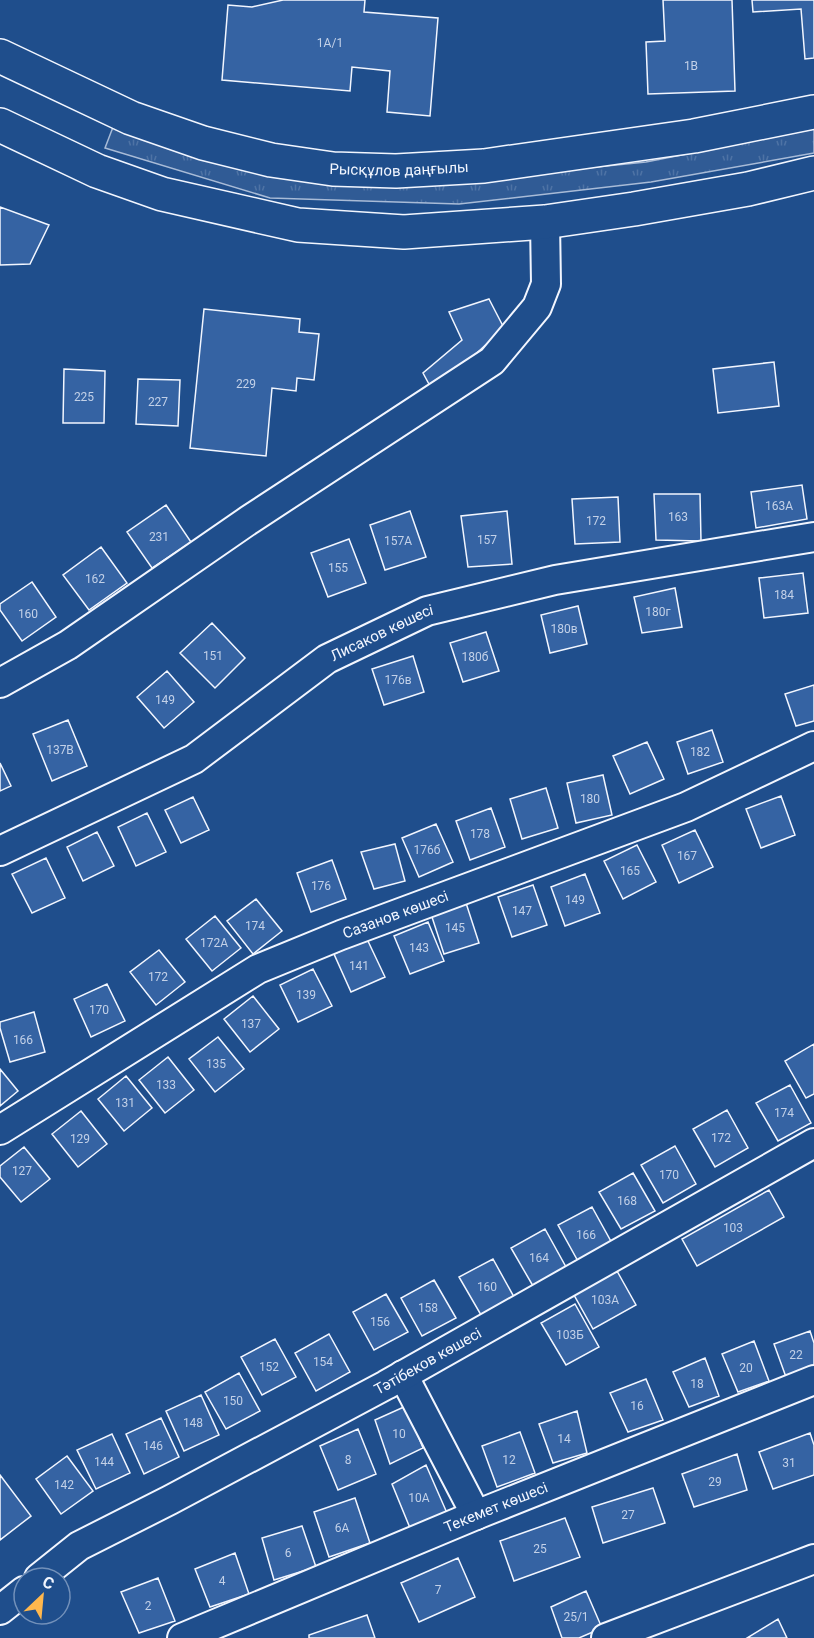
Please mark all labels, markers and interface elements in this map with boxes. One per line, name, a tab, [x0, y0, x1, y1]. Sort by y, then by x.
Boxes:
house number: 1А/1	[317, 36, 343, 50]
house number: 1В	[684, 59, 698, 73]
street label: Рысқұлов даңғылы	[329, 158, 469, 180]
house number: 229	[236, 377, 256, 391]
house number: 225	[74, 390, 94, 404]
house number: 227	[148, 395, 168, 409]
house number: 163А	[765, 499, 793, 513]
house number: 163	[668, 510, 688, 524]
house number: 172	[586, 514, 606, 528]
house number: 231	[149, 530, 169, 544]
house number: 157	[477, 533, 497, 547]
house number: 157А	[384, 534, 412, 548]
house number: 155	[328, 561, 348, 575]
house number: 162	[85, 572, 105, 586]
house number: 184	[774, 588, 794, 602]
street label: Лисаков көшесі	[327, 601, 435, 665]
house number: 180г	[645, 605, 671, 619]
house number: 160	[18, 607, 38, 621]
house number: 180в	[550, 622, 578, 636]
house number: 151	[203, 649, 223, 663]
house number: 180б	[462, 650, 489, 664]
house number: 176в	[384, 673, 412, 687]
house number: 149	[155, 693, 175, 707]
house number: 137В	[46, 743, 74, 757]
house number: 182	[690, 745, 710, 759]
house number: 180	[580, 792, 600, 806]
house number: 178	[470, 827, 490, 841]
house number: 176б	[414, 843, 441, 857]
house number: 167	[677, 849, 697, 863]
house number: 165	[620, 864, 640, 878]
house number: 176	[311, 879, 331, 893]
street label: Сазанов көшесі	[340, 887, 451, 943]
house number: 149	[565, 893, 585, 907]
house number: 147	[512, 904, 532, 918]
house number: 174	[245, 919, 265, 933]
house number: 145	[445, 921, 465, 935]
house number: 172А	[200, 936, 228, 950]
house number: 143	[409, 941, 429, 955]
house number: 141	[349, 959, 369, 973]
house number: 172	[148, 970, 168, 984]
house number: 139	[296, 988, 316, 1002]
house number: 170	[89, 1003, 109, 1017]
house number: 137	[241, 1017, 261, 1031]
house number: 166	[13, 1033, 33, 1047]
house number: 135	[206, 1057, 226, 1071]
house number: 133	[156, 1078, 176, 1092]
house number: 131	[115, 1096, 135, 1110]
house number: 174	[774, 1106, 794, 1120]
house number: 172	[711, 1131, 731, 1145]
house number: 129	[70, 1132, 90, 1146]
house number: 127	[12, 1164, 32, 1178]
house number: 170	[659, 1168, 679, 1182]
house number: 168	[617, 1194, 637, 1208]
house number: 103	[723, 1221, 743, 1235]
house number: 166	[576, 1228, 596, 1242]
house number: 164	[529, 1251, 549, 1265]
house number: 160	[477, 1280, 497, 1294]
house number: 103А	[591, 1293, 619, 1307]
house number: 158	[418, 1301, 438, 1315]
house number: 156	[370, 1315, 390, 1329]
street label: Тәтібеков көшесі	[371, 1324, 485, 1399]
house number: 103Б	[556, 1328, 584, 1342]
house number: 22	[789, 1348, 803, 1362]
house number: 154	[313, 1355, 333, 1369]
house number: 152	[259, 1360, 279, 1374]
house number: 20	[739, 1361, 753, 1375]
house number: 18	[690, 1377, 704, 1391]
house number: 150	[223, 1394, 243, 1408]
house number: 16	[630, 1399, 644, 1413]
house number: 148	[183, 1416, 203, 1430]
house number: 10	[392, 1427, 406, 1441]
house number: 14	[557, 1432, 571, 1446]
house number: 146	[143, 1439, 163, 1453]
house number: 8	[345, 1453, 352, 1467]
house number: 12	[502, 1453, 516, 1467]
house number: 144	[94, 1455, 114, 1469]
house number: 31	[782, 1456, 796, 1470]
house number: 29	[708, 1475, 722, 1489]
house number: 142	[54, 1478, 74, 1492]
street label: Текемет көшесі	[441, 1478, 550, 1536]
house number: 10А	[408, 1491, 430, 1505]
house number: 27	[621, 1508, 635, 1522]
house number: 6А	[335, 1521, 349, 1535]
house number: 25	[533, 1542, 547, 1556]
house number: 6	[285, 1546, 292, 1560]
north arrow	[12, 1566, 72, 1626]
text: С	[39, 1572, 57, 1594]
house number: 4	[219, 1574, 226, 1588]
house number: 7	[435, 1583, 442, 1597]
house number: 2	[145, 1599, 152, 1613]
house number: 25/1	[563, 1610, 589, 1624]

